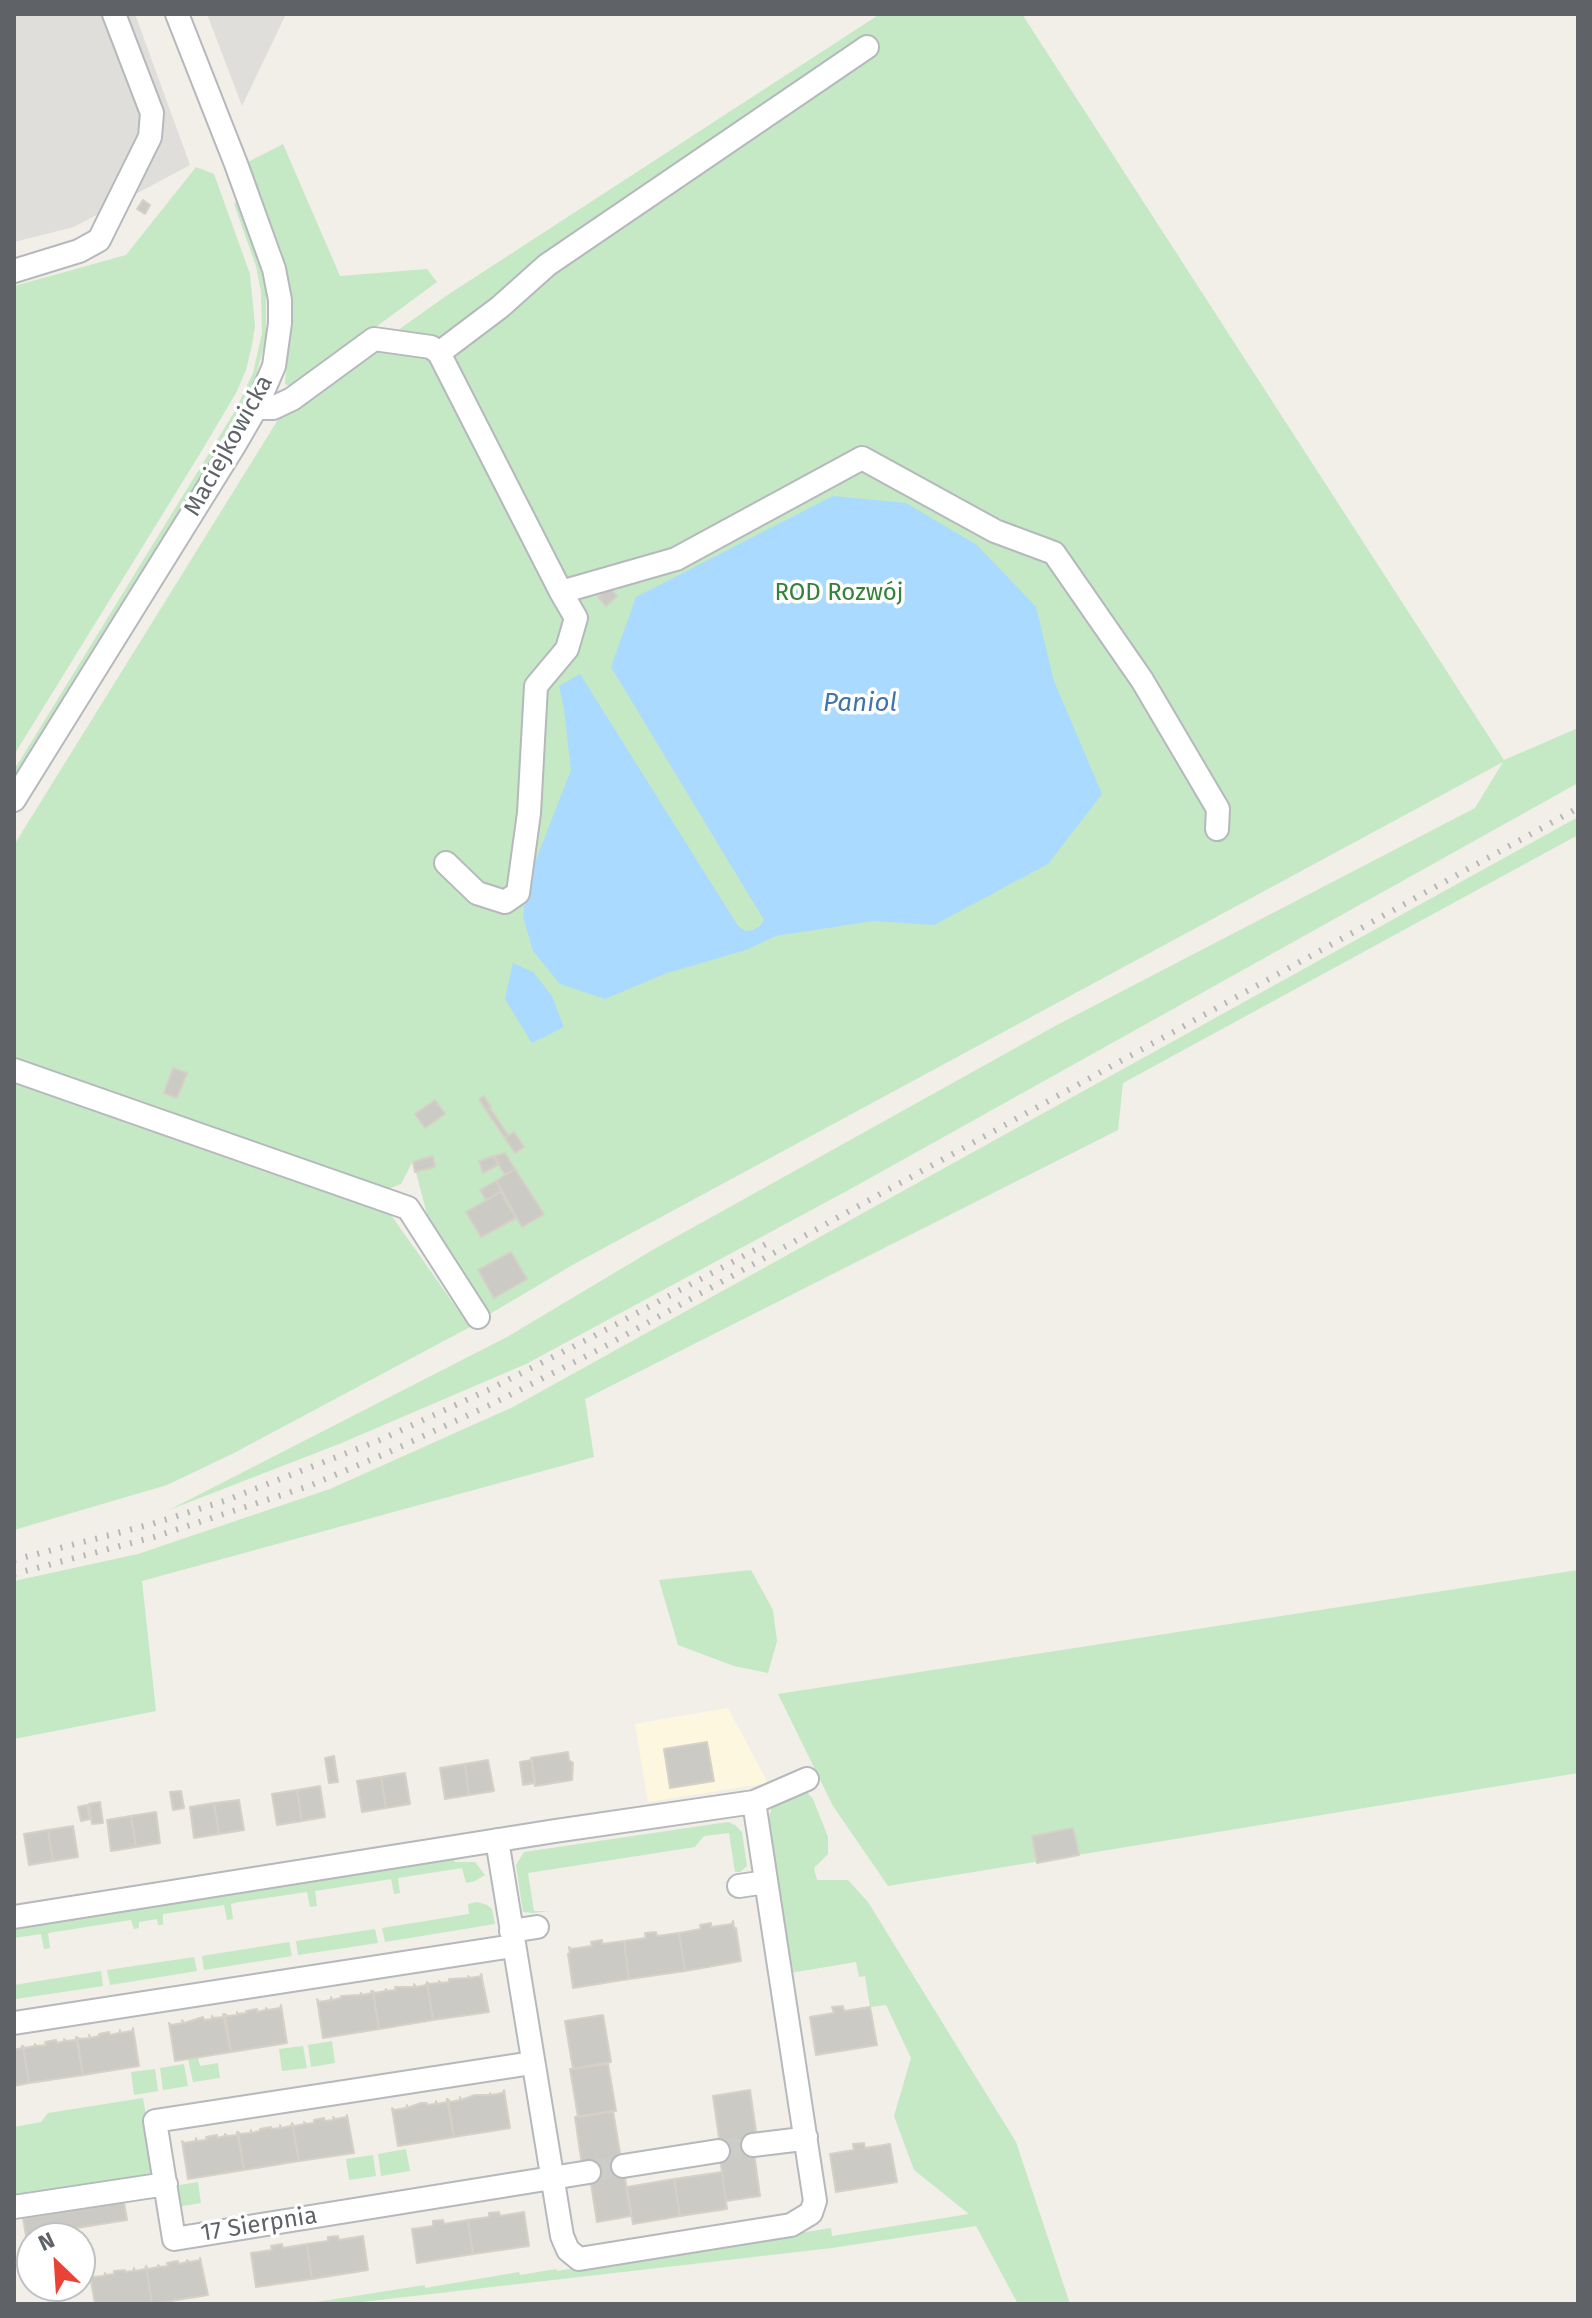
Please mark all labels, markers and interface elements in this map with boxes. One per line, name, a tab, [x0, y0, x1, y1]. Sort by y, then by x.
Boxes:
street label: Maciejkowicka	[179, 371, 279, 521]
park label: ROD Rozwój	[774, 579, 904, 607]
water label: Paniol	[823, 688, 897, 720]
street label: 17 Sierpnia	[199, 2202, 319, 2248]
north arrow	[16, 2222, 96, 2302]
text: N	[34, 2226, 59, 2257]

